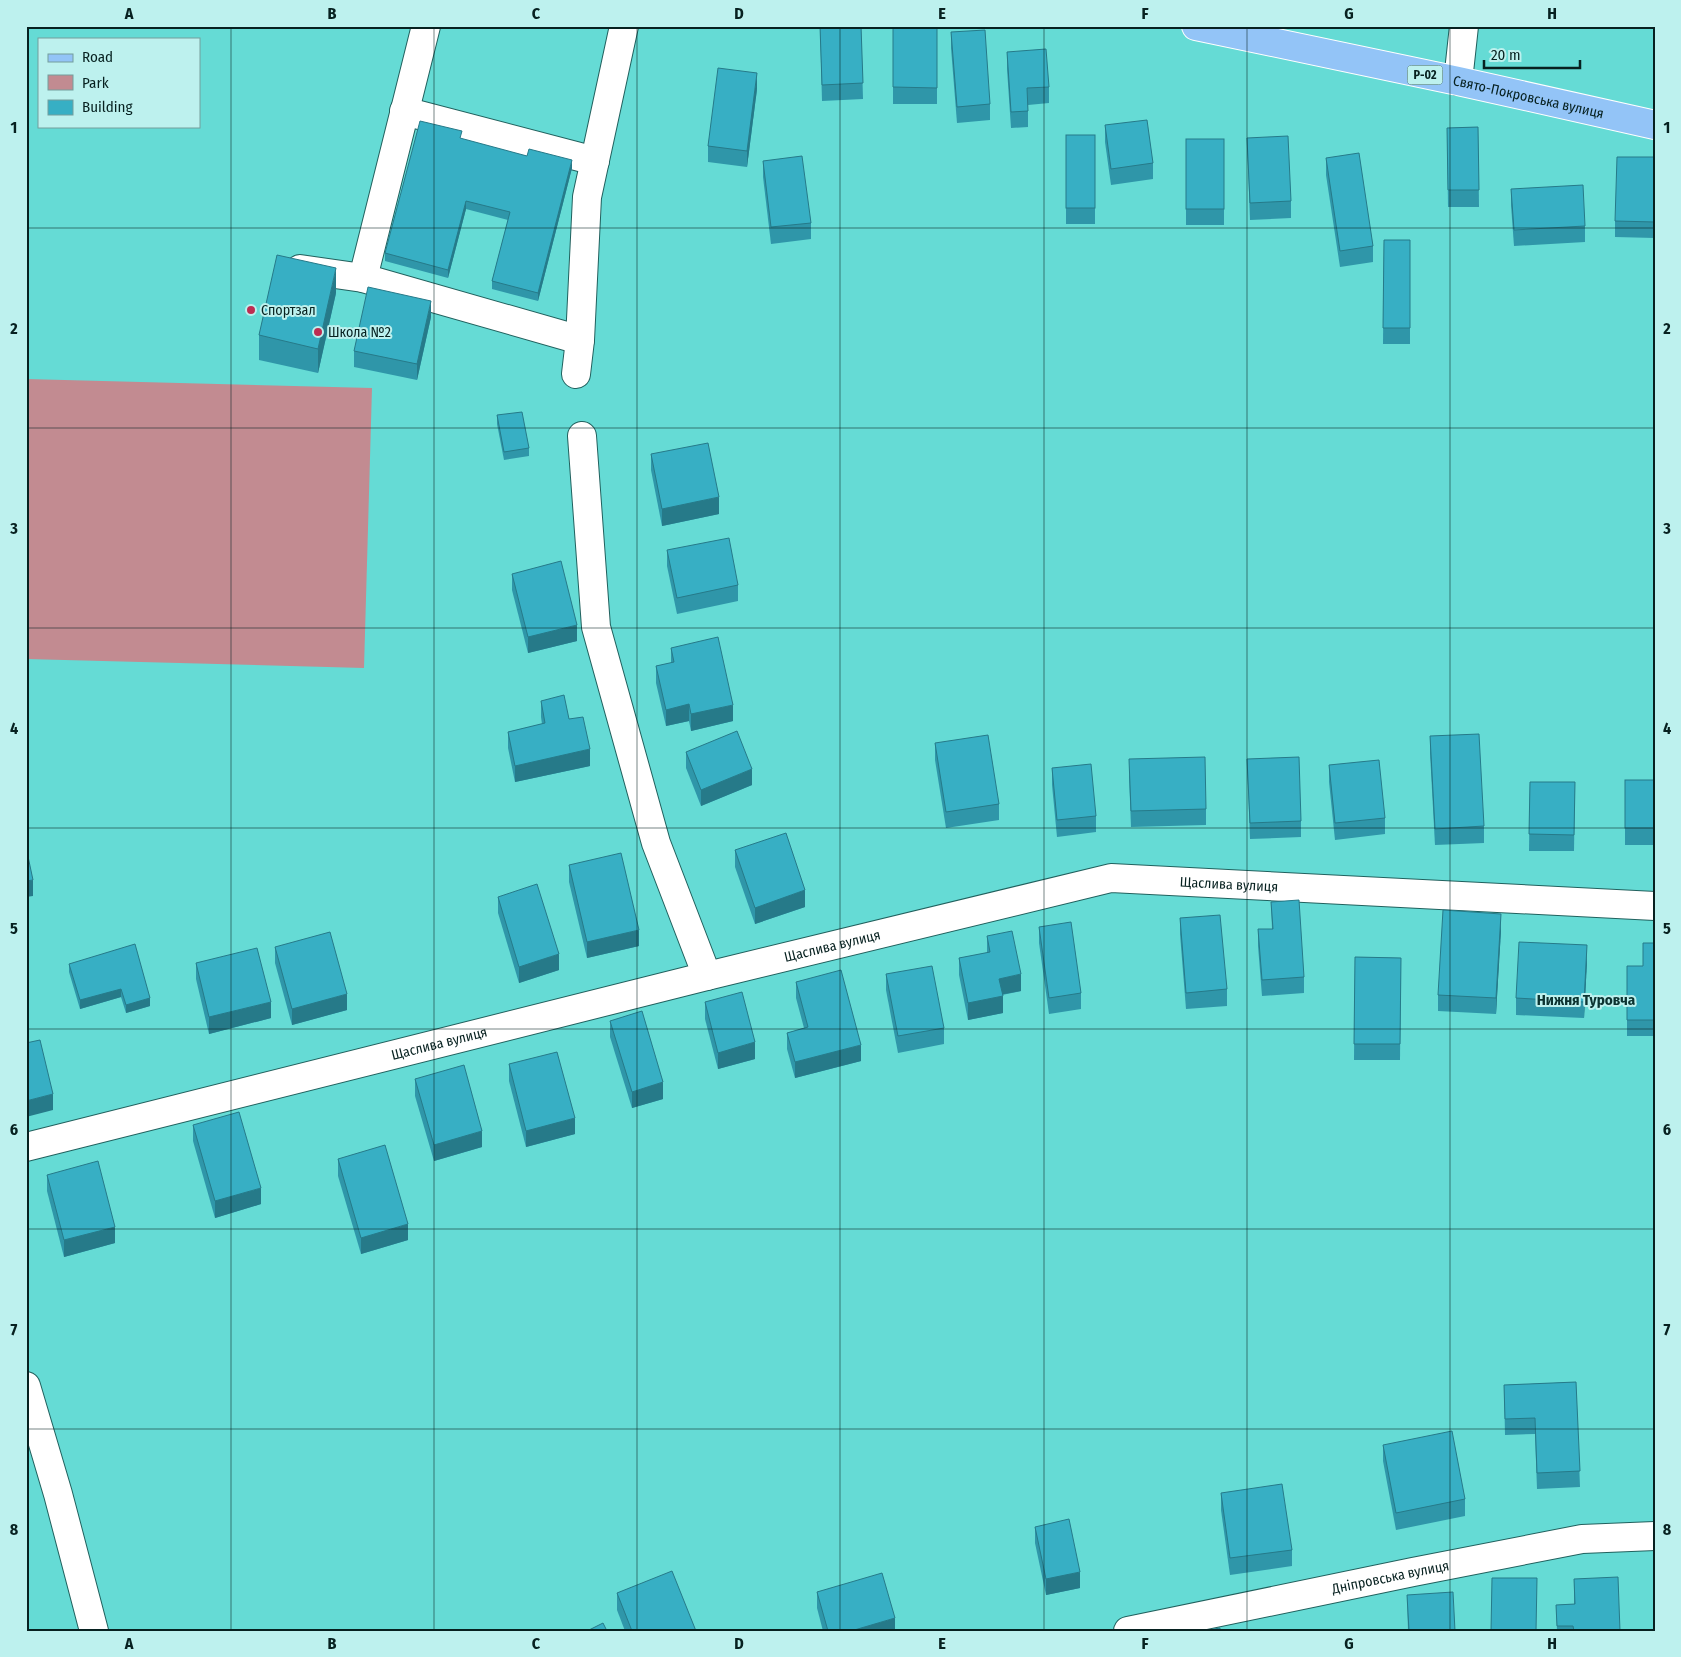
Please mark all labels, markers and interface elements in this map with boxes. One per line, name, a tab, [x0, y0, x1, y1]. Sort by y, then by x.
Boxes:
text: A	[124, 4, 134, 23]
text: B	[328, 4, 337, 23]
text: C	[532, 4, 541, 23]
text: D	[734, 4, 744, 23]
text: E	[938, 4, 946, 23]
text: F	[1141, 4, 1149, 23]
text: G	[1344, 4, 1354, 23]
text: H	[1547, 4, 1557, 23]
legend	[38, 38, 200, 128]
scale bar	[1484, 38, 1580, 70]
text: 20 m	[1491, 46, 1521, 64]
text: Road	[82, 48, 113, 66]
road number: Р-02	[1408, 66, 1442, 84]
street label: Свято-Покровська вулиця	[1452, 72, 1605, 122]
text: Park	[82, 74, 109, 92]
text: Building	[82, 98, 133, 116]
text: 1	[11, 118, 17, 137]
text: 1	[1664, 118, 1670, 137]
place label: Спортзал	[261, 302, 316, 319]
marker: Спортзал	[245, 304, 257, 316]
text: 2	[9, 319, 18, 338]
text: 2	[1662, 319, 1671, 338]
place label: Школа №2	[328, 324, 391, 341]
marker: Школа №2	[312, 326, 324, 338]
text: 3	[9, 519, 18, 538]
text: 3	[1662, 519, 1671, 538]
text: 4	[10, 719, 18, 738]
text: 4	[1663, 719, 1671, 738]
street label: Щаслива вулиця	[1179, 874, 1279, 896]
text: 5	[10, 919, 18, 938]
text: 5	[1663, 919, 1671, 938]
street label: Щаслива вулиця	[783, 926, 882, 966]
district label: Нижня Туровча	[1537, 991, 1636, 1009]
street label: Щаслива вулиця	[390, 1024, 489, 1064]
text: 6	[10, 1120, 18, 1139]
text: 6	[1663, 1120, 1671, 1139]
text: 7	[11, 1320, 18, 1339]
text: 7	[1664, 1320, 1671, 1339]
text: 8	[10, 1520, 19, 1539]
text: 8	[1663, 1520, 1672, 1539]
street label: Дніпровська вулиця	[1330, 1557, 1451, 1598]
text: A	[124, 1634, 134, 1653]
text: B	[328, 1634, 337, 1653]
text: C	[532, 1634, 541, 1653]
text: D	[734, 1634, 744, 1653]
text: E	[938, 1634, 946, 1653]
text: F	[1141, 1634, 1149, 1653]
text: G	[1344, 1634, 1354, 1653]
text: H	[1547, 1634, 1557, 1653]

